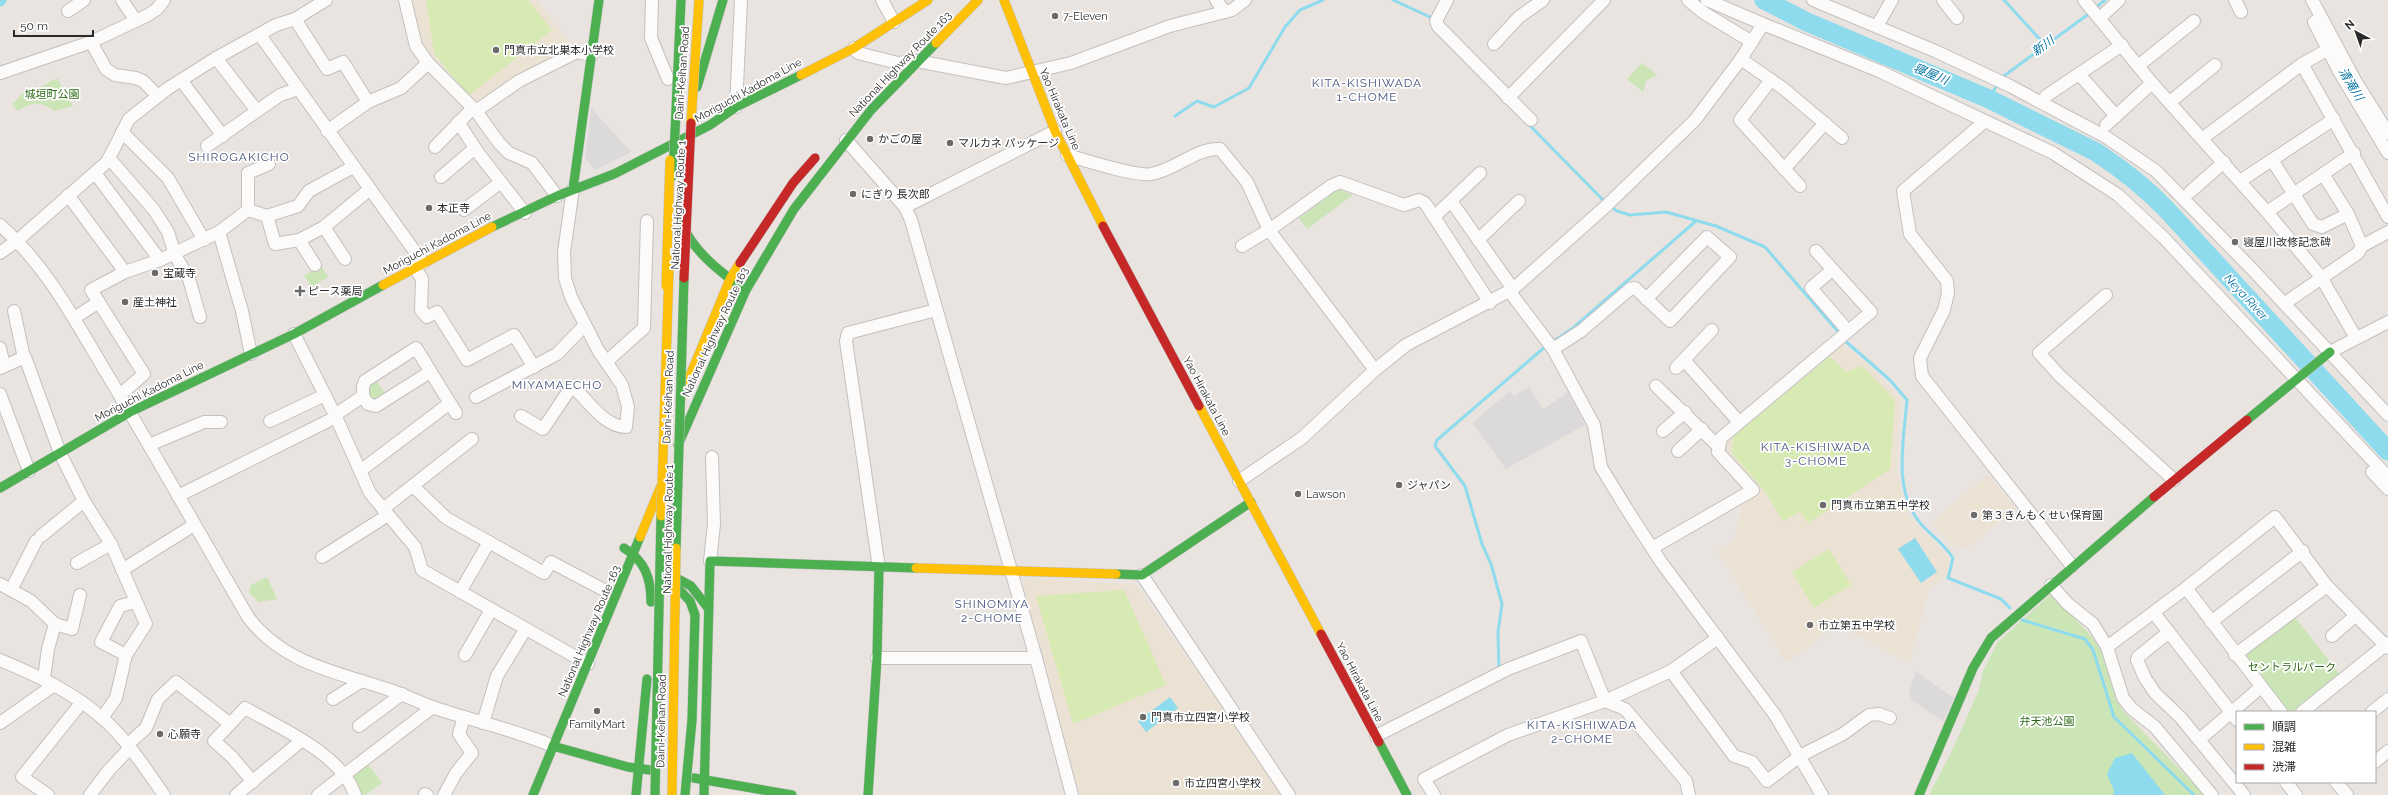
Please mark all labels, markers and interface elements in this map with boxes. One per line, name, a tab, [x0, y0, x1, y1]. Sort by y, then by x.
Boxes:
street label: National Highway Route 163	[846, 9, 954, 120]
place label: 7-Eleven	[1063, 10, 1108, 23]
marker: 7-Eleven	[1050, 11, 1060, 21]
scale bar	[14, 12, 93, 38]
north arrow	[2336, 12, 2376, 52]
text: N	[2342, 17, 2357, 32]
text: 50 m	[20, 19, 48, 33]
street label: Daini-Keihan Road	[673, 26, 692, 120]
water label: 新川	[2029, 32, 2058, 59]
place label: 門真市立北巣本小学校	[504, 44, 614, 57]
marker: 門真市立北巣本小学校	[491, 45, 501, 55]
street label: Moriguchi Kadoma Line	[692, 55, 805, 125]
water label: 寝屋川	[1912, 61, 1952, 88]
water label: 清滝川	[2336, 65, 2367, 105]
street label: Yao Hirakata Line	[1036, 66, 1083, 153]
district label: KITA-KISHIWADA 1-CHOME	[1312, 76, 1422, 104]
park label: 城垣町公園	[25, 88, 80, 101]
place label: かごの屋	[878, 133, 922, 146]
marker: かごの屋	[865, 134, 875, 144]
place label: マルカネ パッケージ	[958, 137, 1059, 150]
marker: マルカネ パッケージ	[945, 138, 955, 148]
street label: National Highway Route 1	[669, 140, 688, 270]
district label: SHIROGAKICHO	[188, 150, 290, 164]
place label: にぎり 長次郎	[861, 188, 930, 201]
marker: にぎり 長次郎	[848, 189, 858, 199]
place label: 本正寺	[437, 202, 470, 215]
marker: 本正寺	[424, 203, 434, 213]
street label: Moriguchi Kadoma Line	[381, 209, 494, 277]
place label: 寝屋川改修記念碑	[2243, 236, 2331, 249]
marker: 寝屋川改修記念碑	[2230, 237, 2240, 247]
street label: National Highway Route 163	[680, 265, 751, 399]
place label: 宝蔵寺	[163, 267, 196, 280]
marker: 宝蔵寺	[150, 268, 160, 278]
water label: Neya River	[2221, 271, 2271, 323]
place label: ピース薬局	[308, 285, 362, 298]
marker: ピース薬局	[295, 286, 305, 296]
place label: 産土神社	[133, 296, 177, 309]
marker: 産土神社	[120, 297, 130, 307]
street label: Daini-Keihan Road	[660, 350, 677, 444]
street label: Yao Hirakata Line	[1180, 354, 1233, 439]
street label: Moriguchi Kadoma Line	[93, 358, 206, 425]
district label: MIYAMAECHO	[512, 378, 602, 392]
district label: KITA-KISHIWADA 3-CHOME	[1761, 440, 1871, 468]
street label: National Highway Route 1	[661, 464, 676, 594]
place label: ジャパン	[1407, 479, 1451, 492]
marker: ジャパン	[1394, 480, 1404, 490]
place label: Lawson	[1306, 488, 1345, 501]
marker: Lawson	[1293, 489, 1303, 499]
place label: 門真市立第五中学校	[1831, 499, 1930, 512]
marker: 門真市立第五中学校	[1818, 500, 1828, 510]
place label: 第３きんもくせい保育園	[1982, 509, 2103, 522]
marker: 第３きんもくせい保育園	[1969, 510, 1979, 520]
street label: National Highway Route 163	[556, 563, 623, 699]
district label: SHINOMIYA 2-CHOME	[955, 597, 1029, 625]
place label: 市立第五中学校	[1818, 619, 1895, 632]
marker: 市立第五中学校	[1805, 620, 1815, 630]
street label: Yao Hirakata Line	[1333, 640, 1386, 725]
park label: セントラルパーク	[2248, 661, 2336, 674]
street label: Daini-Keihan Road	[654, 674, 669, 768]
marker: FamilyMart	[592, 706, 602, 716]
place label: 門真市立四宮小学校	[1151, 711, 1250, 724]
legend	[2236, 711, 2376, 783]
marker: 門真市立四宮小学校	[1138, 712, 1148, 722]
park label: 弁天池公園	[2020, 715, 2075, 728]
place label: FamilyMart	[569, 718, 625, 731]
district label: KITA-KISHIWADA 2-CHOME	[1527, 718, 1637, 746]
text: 順調	[2272, 720, 2296, 734]
place label: 心願寺	[168, 728, 201, 741]
marker: 心願寺	[155, 729, 165, 739]
text: 混雑	[2272, 740, 2296, 754]
text: 渋滞	[2272, 760, 2296, 774]
place label: 市立四宮小学校	[1184, 777, 1261, 790]
marker: 市立四宮小学校	[1171, 778, 1181, 788]

